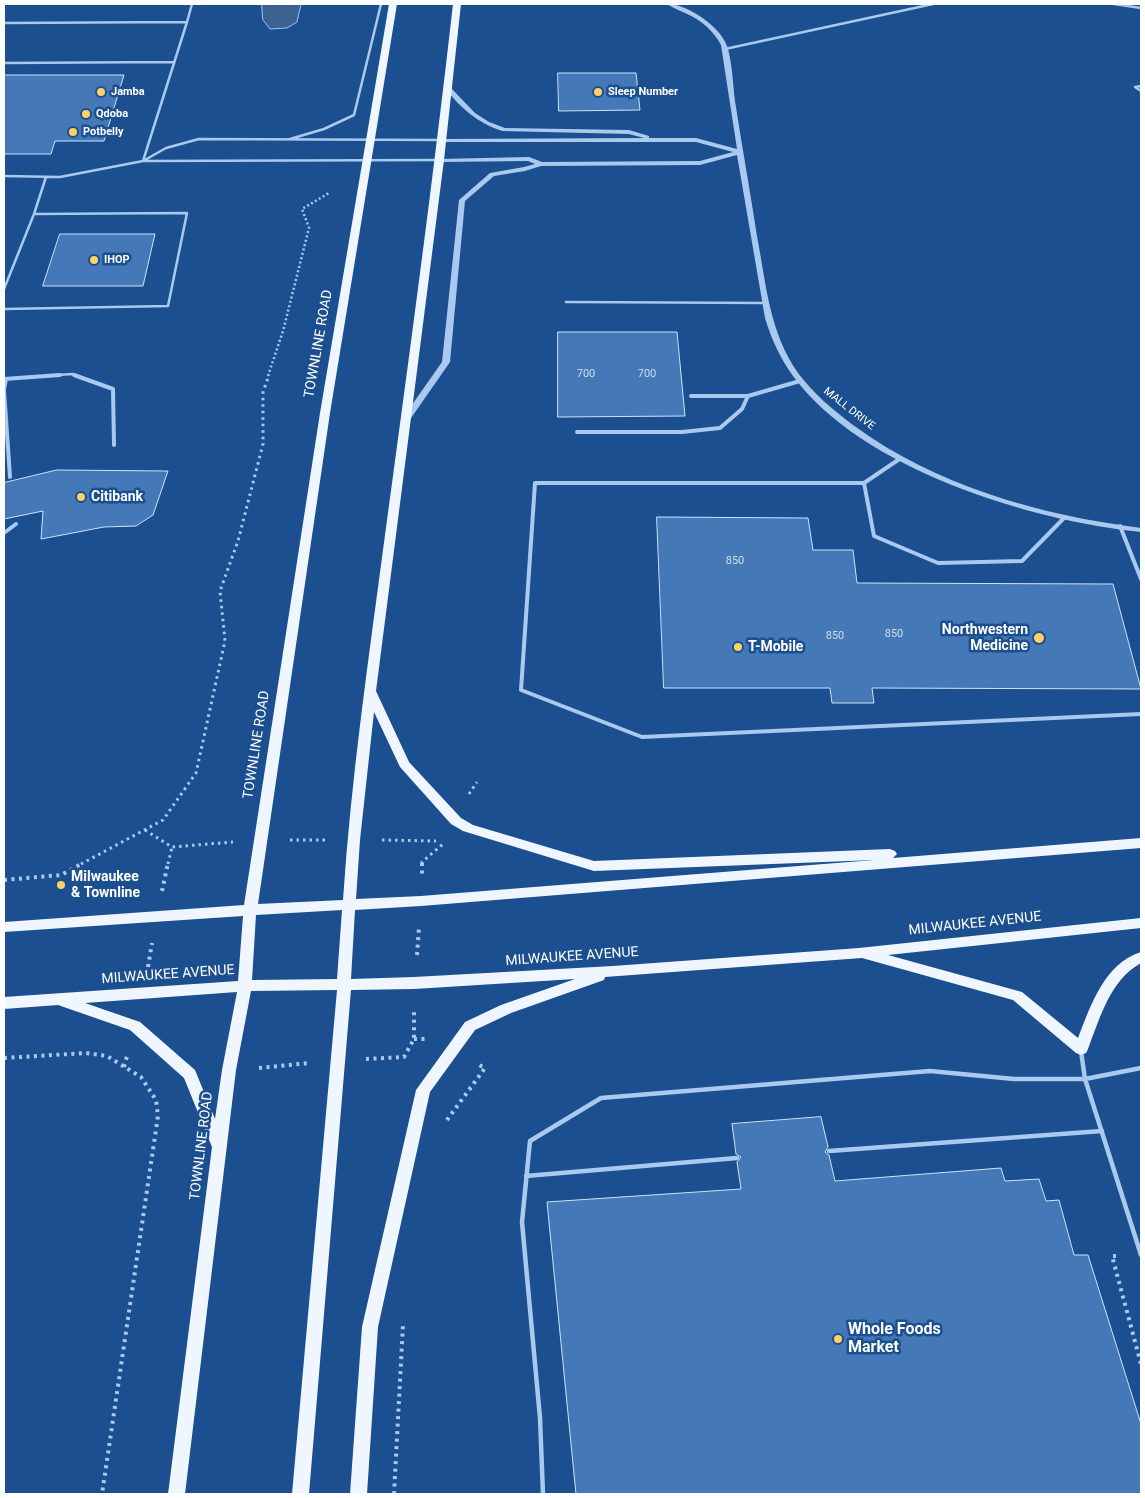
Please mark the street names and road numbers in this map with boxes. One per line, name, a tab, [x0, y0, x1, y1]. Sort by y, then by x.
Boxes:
street label: TOWNLINE ROAD	[301, 289, 337, 399]
street label: MALL DRIVE	[821, 385, 877, 433]
street label: TOWNLINE ROAD	[240, 690, 274, 800]
street label: MILWAUKEE AVENUE	[908, 909, 1042, 939]
street label: MILWAUKEE AVENUE	[505, 944, 639, 970]
street label: MILWAUKEE AVENUE	[101, 962, 235, 988]
street label: TOWNLINE ROAD	[187, 1091, 217, 1201]

